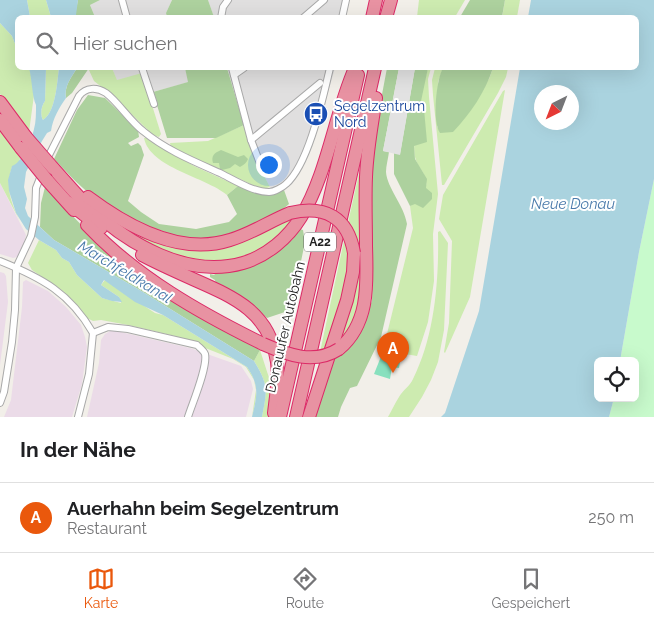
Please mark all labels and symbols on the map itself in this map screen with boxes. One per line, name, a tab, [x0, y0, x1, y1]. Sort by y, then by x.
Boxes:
north arrow	[534, 85, 579, 130]
place label: Segelzentrum Nord	[334, 98, 425, 130]
bus stop icon: Segelzentrum Nord	[303, 101, 329, 127]
your location	[256, 152, 282, 178]
water label: Neue Donau	[531, 195, 616, 213]
road number: A22	[304, 232, 336, 252]
water label: Marchfeldkanal	[75, 237, 175, 307]
street label: Donauufer Autobahn	[262, 260, 308, 394]
pin: A	[377, 332, 409, 373]

